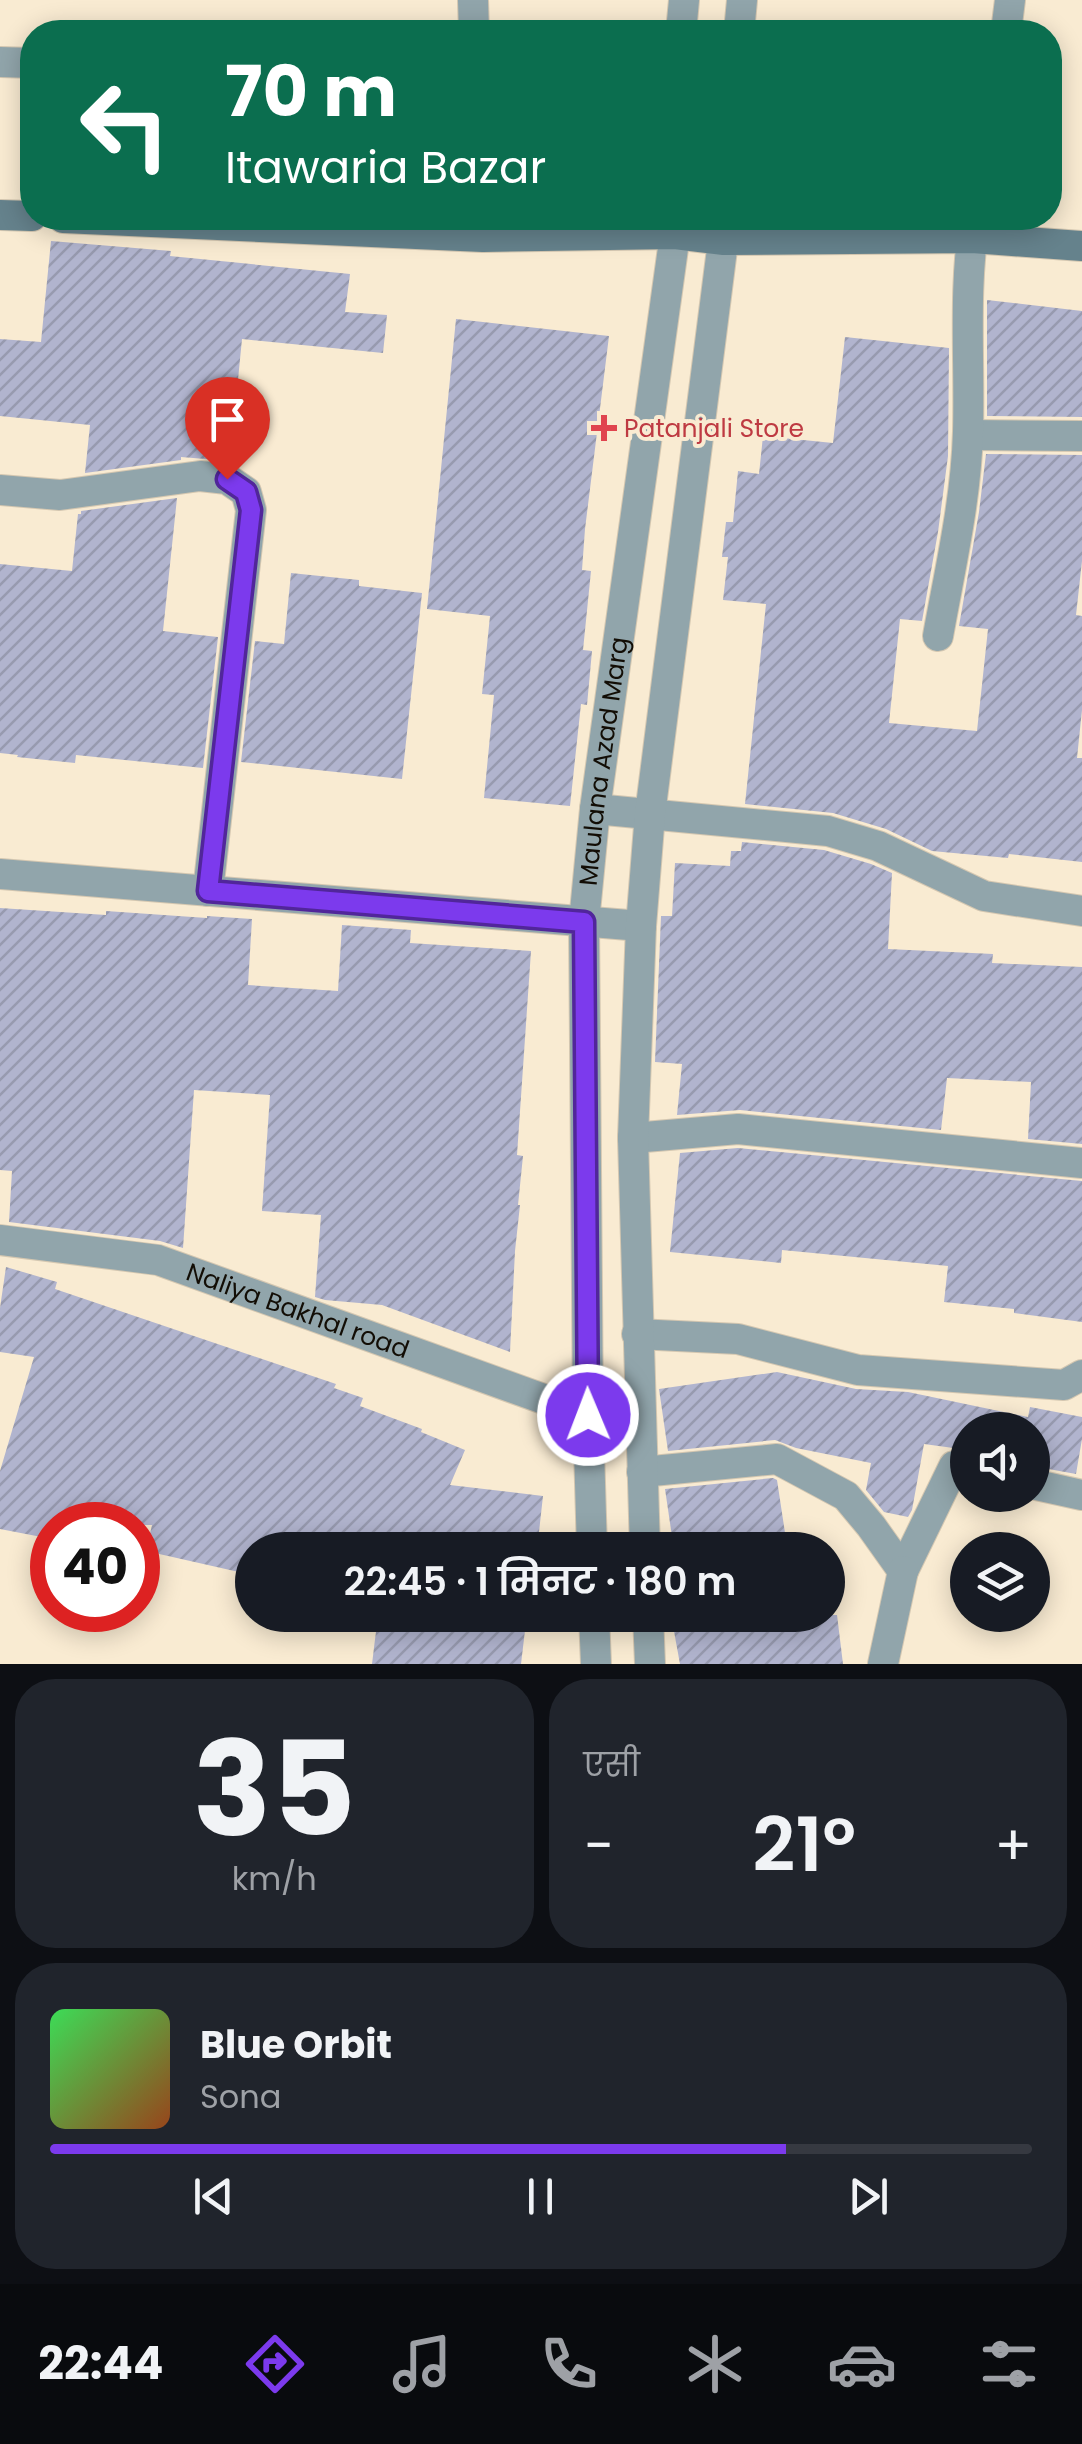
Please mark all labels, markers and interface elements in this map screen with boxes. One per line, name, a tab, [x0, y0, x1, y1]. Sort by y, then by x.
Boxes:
text: 70 m	[225, 42, 397, 141]
icon: left	[60, 60, 190, 190]
text: Itawaria Bazar	[225, 136, 546, 199]
pin	[185, 377, 270, 480]
icon: arrive	[200, 392, 255, 447]
place label: Patanjali Store	[624, 411, 804, 446]
marker: Patanjali Store	[593, 417, 615, 439]
street label: Maulana Azad Marg	[571, 635, 637, 887]
street label: Naliya Bakhal road	[182, 1255, 414, 1367]
position arrow	[536, 1363, 640, 1467]
map controls	[950, 1412, 1050, 1632]
button: sound	[950, 1412, 1050, 1512]
speed limit sign: 40	[30, 1502, 160, 1632]
button: layers	[950, 1532, 1050, 1632]
text: 22:45 · 1 मिनट · 180 m	[344, 1555, 736, 1608]
text: 35	[193, 1698, 356, 1881]
text: एसी	[584, 1742, 640, 1787]
text: 21°	[752, 1792, 856, 1897]
text: −	[584, 1807, 614, 1884]
text: +	[994, 1807, 1032, 1884]
text: km/h	[232, 1856, 317, 1901]
text: Blue Orbit	[200, 2018, 392, 2071]
text: Sona	[200, 2074, 281, 2119]
icon: previous	[186, 2169, 241, 2224]
icon: pause	[513, 2169, 568, 2224]
icon: next	[841, 2169, 896, 2224]
icon: directions	[240, 2329, 310, 2399]
icon: music	[387, 2329, 457, 2399]
icon: phone	[534, 2329, 604, 2399]
icon: climate	[680, 2329, 750, 2399]
icon: car	[827, 2329, 897, 2399]
icon: filters	[974, 2329, 1044, 2399]
text: 22:44	[38, 2332, 163, 2395]

